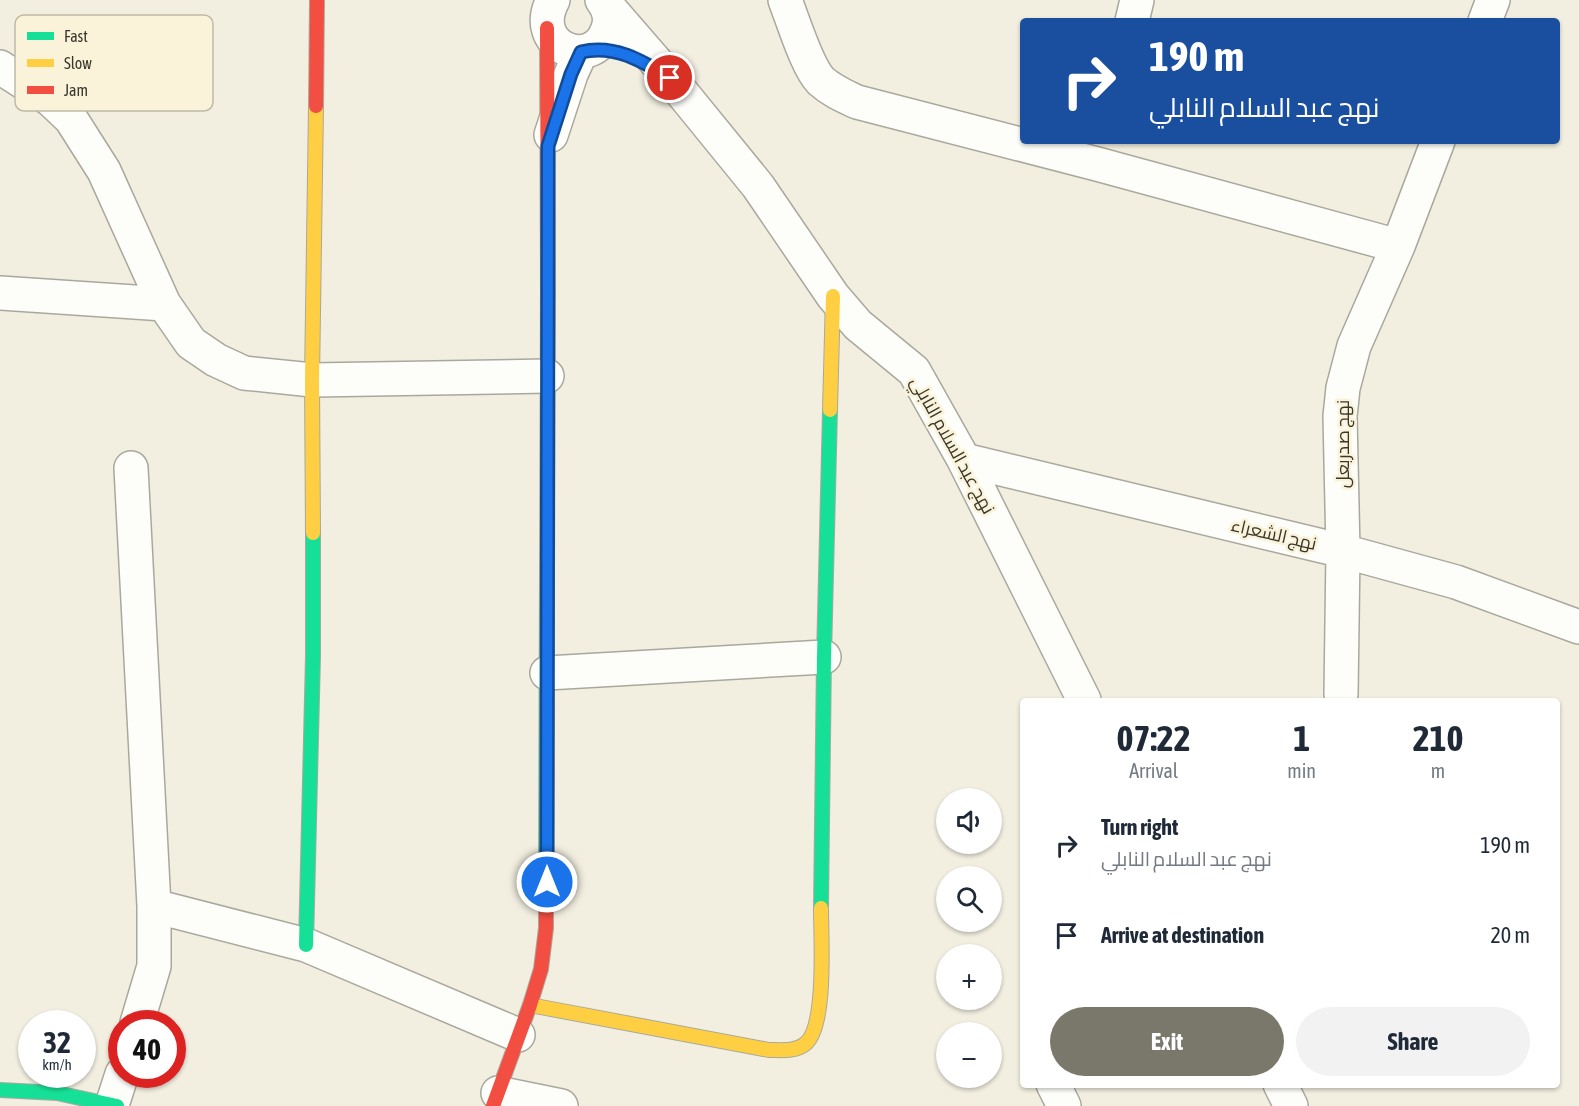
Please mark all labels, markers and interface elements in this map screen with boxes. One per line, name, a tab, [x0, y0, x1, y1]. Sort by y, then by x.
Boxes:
legend	[15, 15, 213, 111]
text: Fast	[64, 27, 88, 45]
text: 190 m	[1149, 32, 1244, 80]
icon: right	[1050, 42, 1128, 120]
pin	[644, 52, 695, 103]
text: Slow	[64, 54, 92, 72]
icon: arrive	[653, 61, 686, 94]
text: Jam	[64, 81, 88, 99]
text: نهج عبد السلام النابلي	[1149, 92, 1380, 123]
street label: نهج عبد السلام النابلي	[903, 373, 999, 519]
street label: نهج صدربعل	[1332, 400, 1355, 488]
street label: نهج الشعراء	[1229, 514, 1319, 556]
text: 07:22	[1117, 717, 1191, 759]
text: 1	[1293, 717, 1310, 759]
text: 210	[1413, 717, 1463, 759]
text: Arrival	[1129, 759, 1178, 782]
text: min	[1287, 759, 1316, 782]
text: m	[1431, 759, 1445, 782]
map controls	[936, 788, 1002, 1088]
button: sound	[936, 788, 1002, 854]
text: Turn right	[1101, 814, 1178, 840]
icon: right	[1050, 829, 1083, 862]
text: 190 m	[1480, 832, 1530, 858]
text: نهج عبد السلام النابلي	[1101, 847, 1272, 870]
position arrow	[515, 850, 579, 914]
button: search	[936, 866, 1002, 932]
icon: arrive	[1050, 919, 1083, 952]
text: Arrive at destination	[1101, 922, 1264, 948]
text: 20 m	[1490, 922, 1530, 948]
button: +	[936, 944, 1002, 1010]
button: Exit	[1050, 1007, 1284, 1076]
button: Share	[1296, 1007, 1530, 1076]
speed limit sign: 40	[108, 1010, 186, 1088]
button: −	[936, 1022, 1002, 1088]
text: 32	[43, 1025, 71, 1059]
text: km/h	[42, 1056, 72, 1073]

